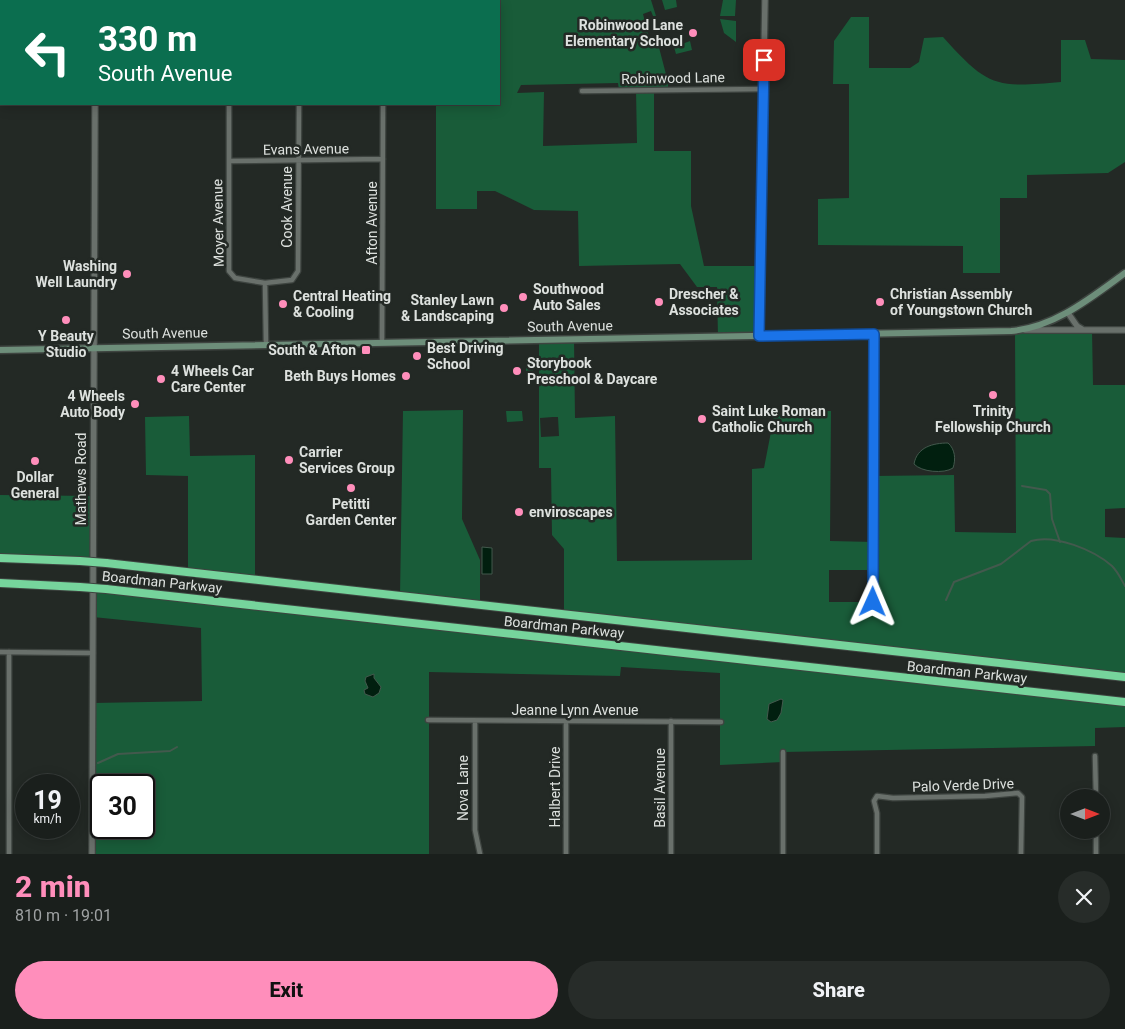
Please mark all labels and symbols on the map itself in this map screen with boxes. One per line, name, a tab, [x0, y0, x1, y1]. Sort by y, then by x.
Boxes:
place label: Robinwood Lane Elementary School	[565, 17, 683, 49]
marker: Robinwood Lane Elementary School	[687, 27, 699, 39]
pin	[743, 39, 785, 81]
street label: Robinwood Lane	[621, 69, 725, 87]
street label: Evans Avenue	[263, 140, 349, 158]
street label: Cook Avenue	[279, 166, 295, 248]
street label: Moyer Avenue	[209, 179, 227, 267]
street label: Afton Avenue	[364, 181, 380, 265]
place label: Washing Well Laundry	[36, 258, 118, 290]
marker: Washing Well Laundry	[121, 268, 133, 280]
place label: Southwood Auto Sales	[533, 281, 604, 313]
place label: Drescher & Associates	[669, 286, 739, 318]
place label: Christian Assembly of Youngstown Church	[890, 286, 1033, 318]
place label: Central Heating & Cooling	[293, 288, 391, 320]
marker: Southwood Auto Sales	[517, 291, 529, 303]
place label: Stanley Lawn & Landscaping	[401, 292, 494, 324]
marker: Drescher & Associates	[653, 296, 665, 308]
marker: Christian Assembly of Youngstown Church	[874, 296, 886, 308]
marker: Central Heating & Cooling	[277, 298, 289, 310]
marker: Stanley Lawn & Landscaping	[498, 302, 510, 314]
marker: Y Beauty Studio	[60, 314, 72, 326]
street label: South Avenue	[527, 317, 613, 335]
street label: South Avenue	[122, 324, 208, 342]
place label: Y Beauty Studio	[38, 328, 95, 360]
place label: Best Driving School	[427, 340, 503, 372]
place label: South & Afton	[268, 342, 356, 358]
marker: South & Afton	[360, 344, 372, 356]
marker: Best Driving School	[411, 350, 423, 362]
place label: Storybook Preschool & Daycare	[527, 355, 658, 387]
place label: 4 Wheels Car Care Center	[171, 363, 254, 395]
marker: Storybook Preschool & Daycare	[511, 365, 523, 377]
place label: Beth Buys Homes	[284, 368, 396, 384]
marker: Beth Buys Homes	[400, 370, 412, 382]
marker: 4 Wheels Car Care Center	[155, 373, 167, 385]
place label: 4 Wheels Auto Body	[60, 388, 126, 420]
marker: Trinity Fellowship Church	[987, 389, 999, 401]
marker: 4 Wheels Auto Body	[129, 398, 141, 410]
place label: Saint Luke Roman Catholic Church	[712, 403, 826, 435]
place label: Trinity Fellowship Church	[935, 403, 1051, 435]
marker: Saint Luke Roman Catholic Church	[696, 413, 708, 425]
street label: Mathews Road	[73, 433, 89, 525]
place label: Carrier Services Group	[299, 444, 395, 476]
marker: Carrier Services Group	[283, 454, 295, 466]
marker: Dollar General	[29, 455, 41, 467]
place label: Dollar General	[11, 469, 59, 501]
marker: Petitti Garden Center	[345, 482, 357, 494]
place label: Petitti Garden Center	[306, 496, 396, 528]
place label: enviroscapes	[529, 504, 613, 520]
marker: enviroscapes	[513, 506, 525, 518]
street label: Boardman Parkway	[101, 568, 223, 596]
position arrow	[846, 575, 898, 627]
street label: Boardman Parkway	[503, 613, 625, 641]
street label: Boardman Parkway	[906, 658, 1028, 686]
street label: Jeanne Lynn Avenue	[511, 702, 639, 718]
street label: Halbert Drive	[547, 747, 563, 827]
street label: Basil Avenue	[652, 748, 668, 828]
street label: Nova Lane	[455, 755, 471, 821]
speed limit sign: 30	[90, 774, 155, 839]
street label: Palo Verde Drive	[912, 775, 1014, 795]
north arrow	[1060, 789, 1110, 839]

